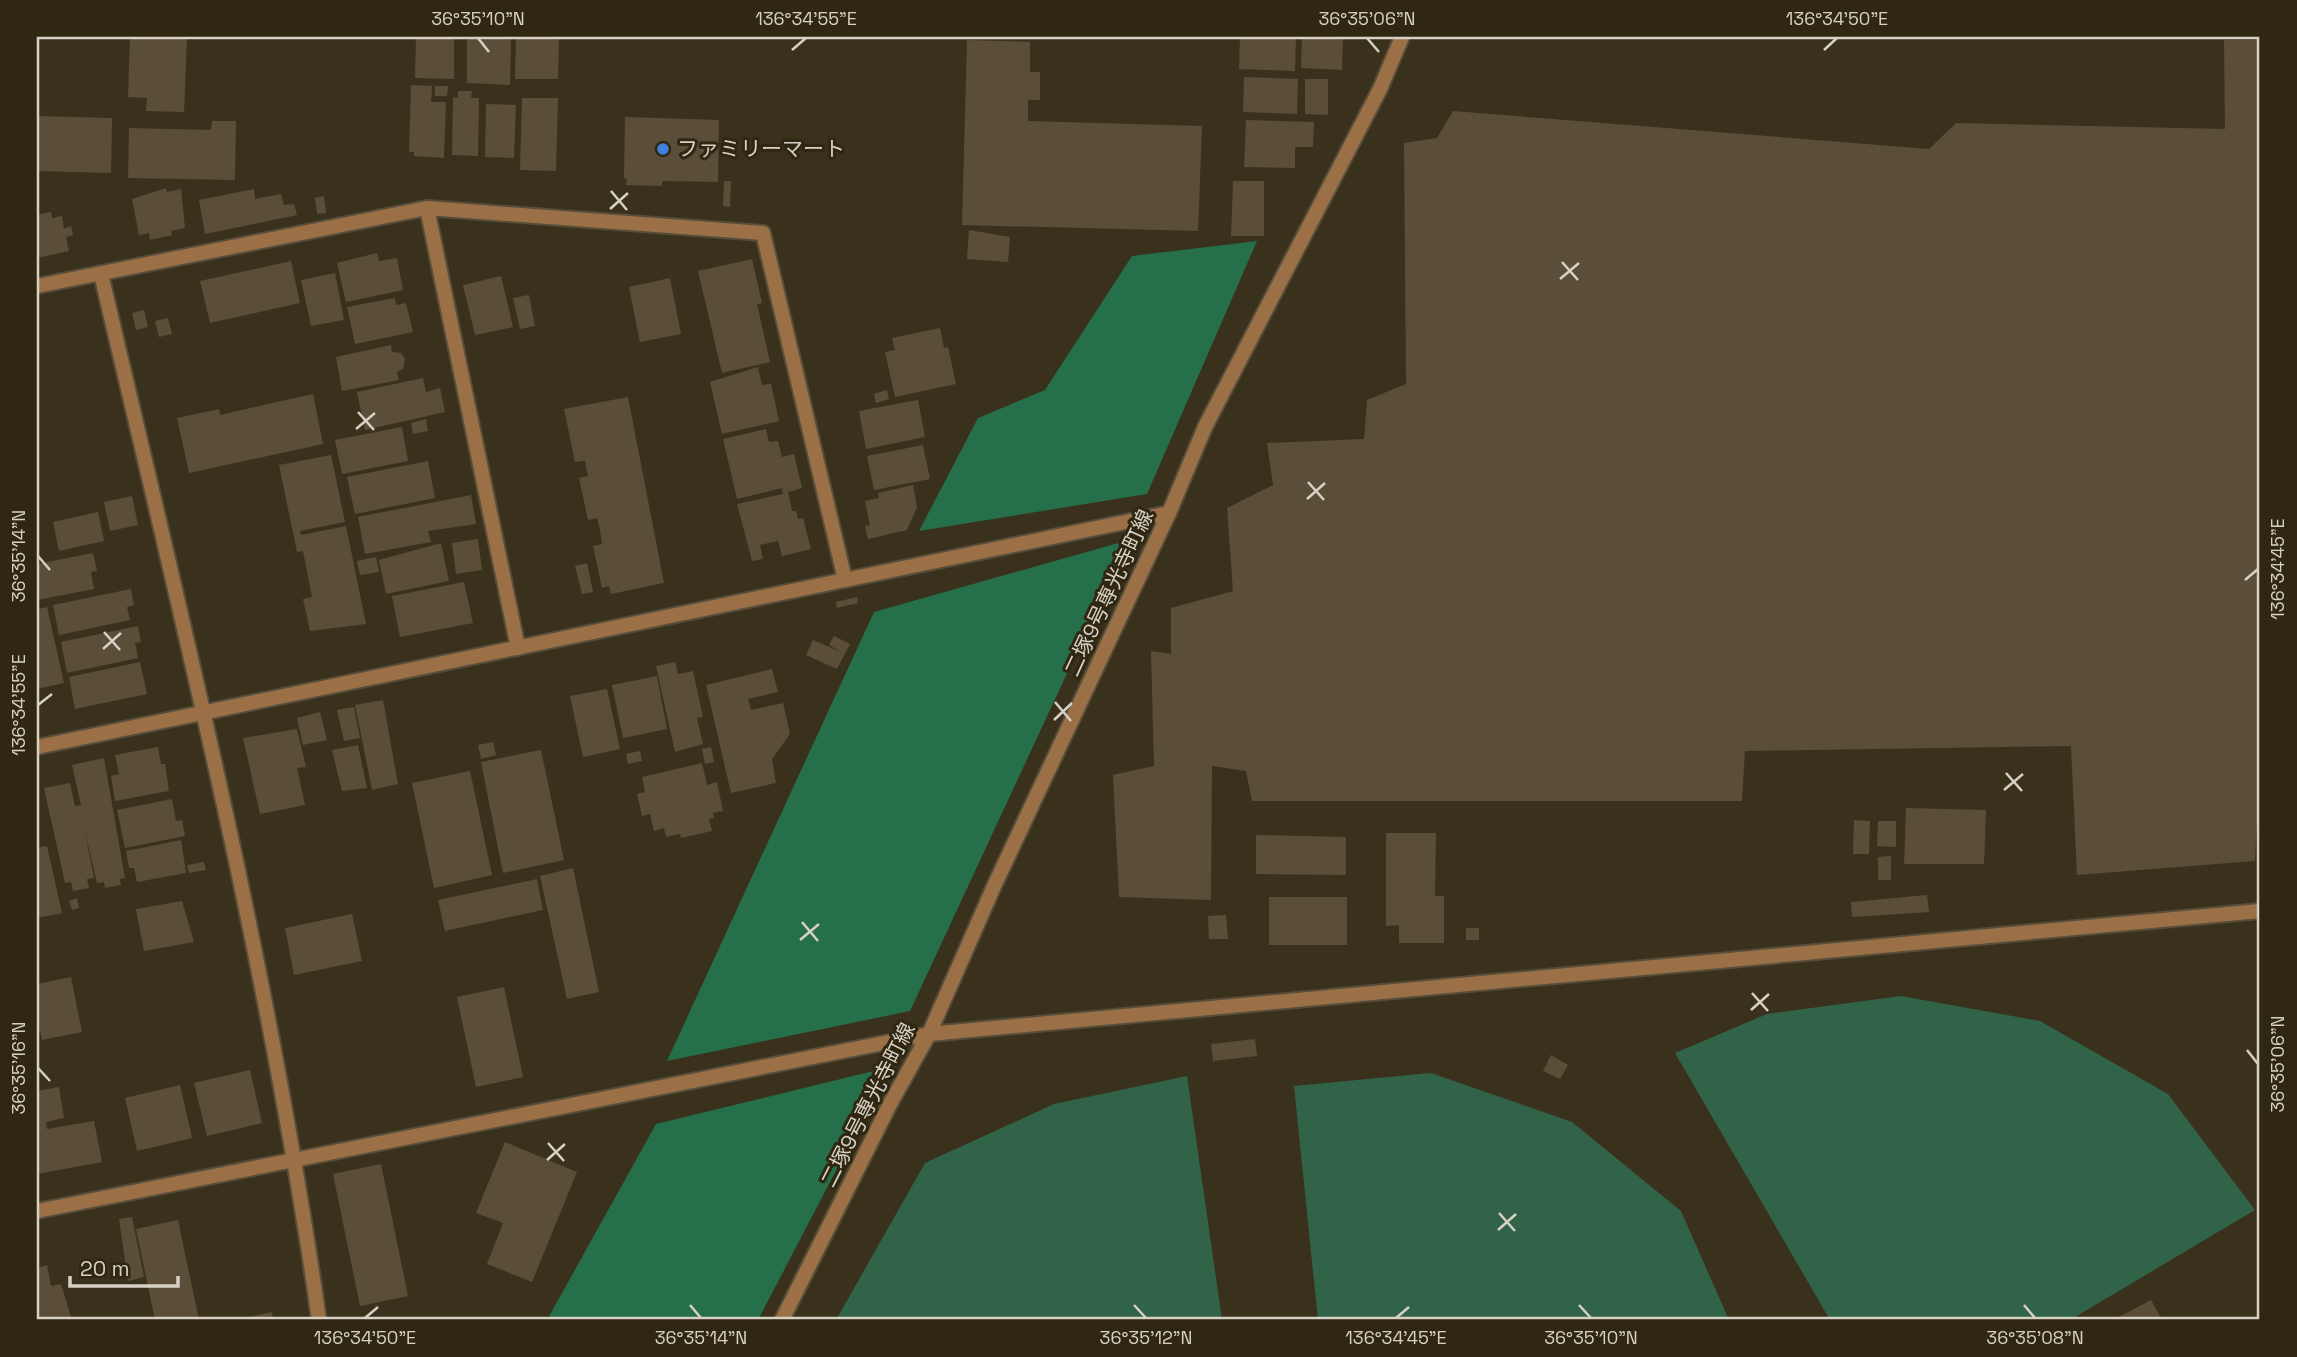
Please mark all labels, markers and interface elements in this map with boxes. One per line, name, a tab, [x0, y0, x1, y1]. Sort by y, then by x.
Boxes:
text: 36°35'10"N	[431, 7, 525, 30]
text: 136°34'55"E	[755, 7, 857, 30]
text: 36°35'06"N	[1318, 7, 1416, 30]
text: 136°34'50"E	[1786, 7, 1888, 30]
place label: ファミリーマート	[677, 135, 845, 162]
marker: ファミリーマート	[655, 141, 671, 157]
street label: 二塚9号専光寺町線	[1058, 505, 1159, 680]
text: 36°35'14"N	[7, 510, 30, 602]
text: 136°34'45"E	[2266, 518, 2289, 620]
text: 136°34'55"E	[7, 654, 30, 756]
text: 36°35'06"N	[2266, 1015, 2289, 1113]
street label: 二塚9号専光寺町線	[814, 1018, 921, 1191]
text: 36°35'16"N	[7, 1021, 30, 1115]
scale bar	[70, 1245, 178, 1289]
text: 20 m	[80, 1255, 130, 1282]
text: 136°34'50"E	[314, 1326, 416, 1349]
text: 36°35'14"N	[655, 1326, 747, 1349]
text: 36°35'12"N	[1100, 1326, 1192, 1349]
text: 136°34'45"E	[1345, 1326, 1447, 1349]
text: 36°35'10"N	[1544, 1326, 1638, 1349]
text: 36°35'08"N	[1986, 1326, 2084, 1349]

